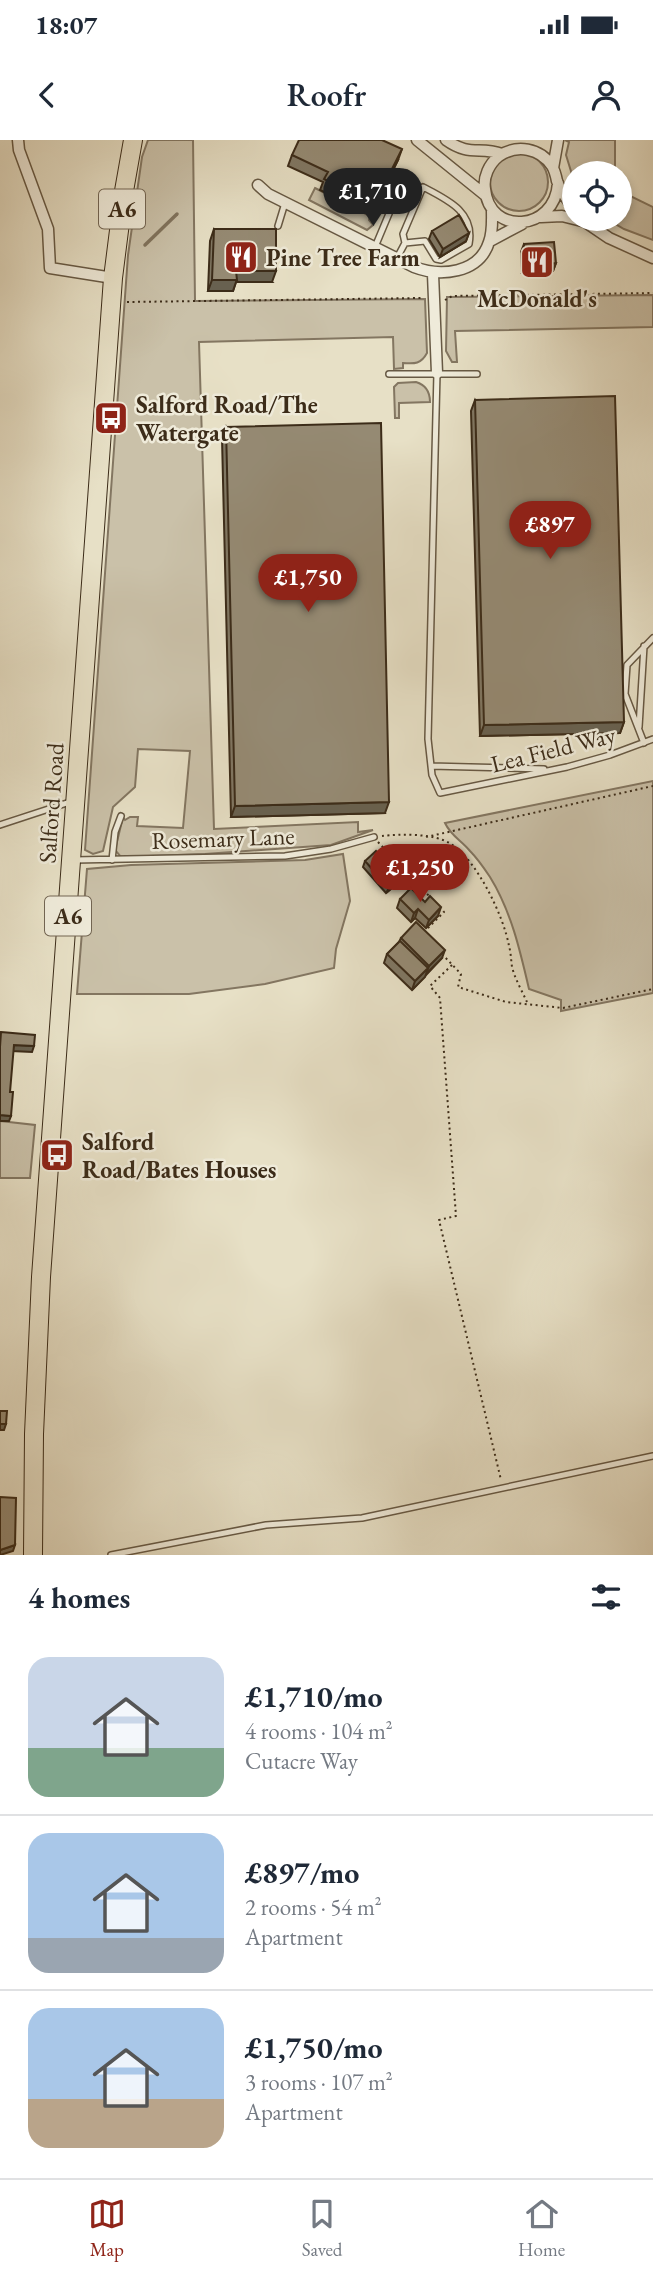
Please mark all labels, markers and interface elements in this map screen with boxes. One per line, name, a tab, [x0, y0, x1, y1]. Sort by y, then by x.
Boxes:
text: 18:07	[35, 8, 97, 42]
text: Roofr	[287, 74, 366, 116]
icon: back	[28, 76, 66, 114]
icon: person	[587, 76, 625, 114]
map controls	[562, 161, 632, 231]
button: locate	[562, 161, 632, 231]
pin: £1,710	[316, 168, 430, 228]
text: £1,710	[339, 176, 407, 206]
road number: A6	[99, 190, 145, 228]
restaurant icon: Pine Tree Farm	[222, 238, 260, 276]
place label: Pine Tree Farm	[266, 242, 420, 273]
restaurant icon: McDonald's	[518, 243, 556, 281]
place label: McDonald's	[477, 283, 597, 314]
place label: Salford Road/The Watergate	[136, 389, 318, 449]
bus stop icon: Salford Road/The Watergate	[92, 399, 130, 437]
pin: £897	[509, 502, 591, 561]
text: £897	[525, 509, 575, 539]
pin: £1,750	[251, 554, 365, 614]
text: £1,750	[274, 562, 342, 592]
street label: Lea Field Way	[487, 718, 619, 779]
street label: Salford Road	[31, 741, 71, 864]
street label: Rosemary Lane	[151, 820, 295, 856]
pin: £1,250	[363, 844, 477, 904]
text: £1,250	[386, 852, 454, 882]
road number: A6	[45, 896, 91, 936]
place label: Salford Road/Bates Houses	[82, 1126, 276, 1185]
bus stop icon: Salford Road/Bates Houses	[38, 1136, 76, 1174]
text: 4 homes	[28, 1578, 130, 1617]
icon: filters	[587, 1578, 625, 1616]
text: £1,710/mo	[245, 1677, 383, 1716]
icon: home	[84, 1685, 168, 1769]
text: 4 rooms · 104 m²	[245, 1716, 393, 1746]
text: Cutacre Way	[245, 1746, 358, 1776]
text: £897/mo	[245, 1853, 359, 1892]
icon: home	[84, 1861, 168, 1945]
text: 2 rooms · 54 m²	[245, 1892, 382, 1922]
text: Apartment	[245, 1922, 343, 1952]
text: £1,750/mo	[245, 2028, 383, 2067]
icon: home	[84, 2036, 168, 2120]
text: 3 rooms · 107 m²	[245, 2067, 393, 2097]
text: Apartment	[245, 2097, 343, 2127]
tab: Map	[88, 2195, 126, 2262]
tab: Saved	[302, 2195, 342, 2262]
tab: Home	[518, 2195, 565, 2262]

